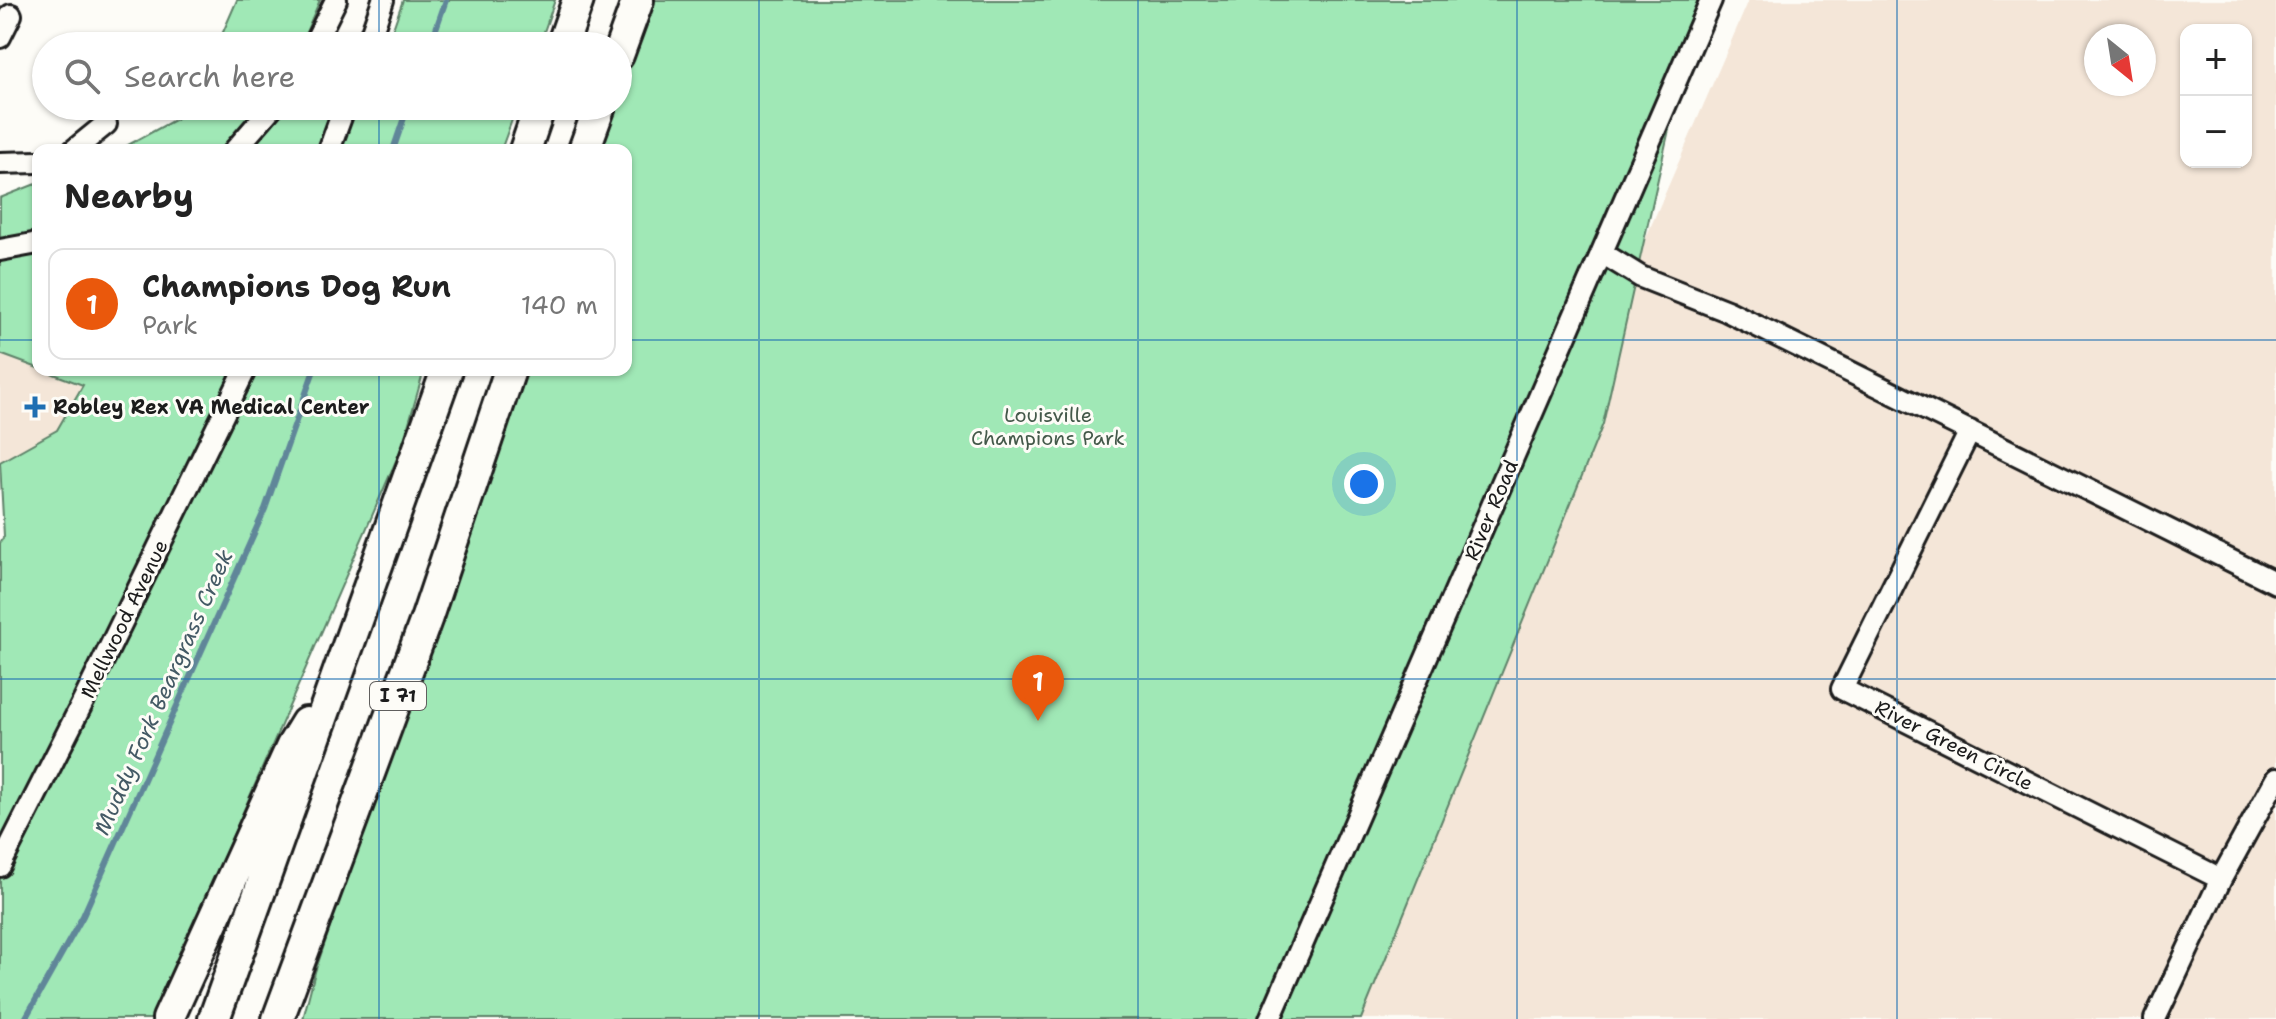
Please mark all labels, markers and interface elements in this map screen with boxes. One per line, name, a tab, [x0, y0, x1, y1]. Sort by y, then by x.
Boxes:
north arrow	[2084, 24, 2156, 96]
map controls	[2180, 24, 2252, 168]
button: +	[2180, 24, 2252, 96]
search box	[32, 32, 632, 120]
icon: search	[60, 54, 104, 98]
text: Search here	[124, 56, 295, 97]
button: −	[2180, 96, 2252, 168]
text: Nearby	[64, 173, 194, 219]
text: Champions Dog Run	[142, 266, 451, 307]
text: 1	[86, 287, 98, 322]
text: 140 m	[521, 287, 598, 322]
text: Park	[142, 307, 198, 342]
place label: Robley Rex VA Medical Center	[53, 394, 370, 420]
marker: Robley Rex VA Medical Center	[24, 396, 46, 418]
park label: Louisville Champions Park	[971, 402, 1125, 451]
street label: River Road	[1458, 455, 1524, 564]
your location	[1344, 464, 1384, 504]
street label: Mellwood Avenue	[74, 535, 174, 703]
water label: Muddy Fork Beargrass Creek	[87, 545, 240, 839]
pin: 1	[1012, 655, 1064, 721]
road number: I 71	[370, 682, 426, 710]
street label: River Green Circle	[1870, 694, 2038, 796]

